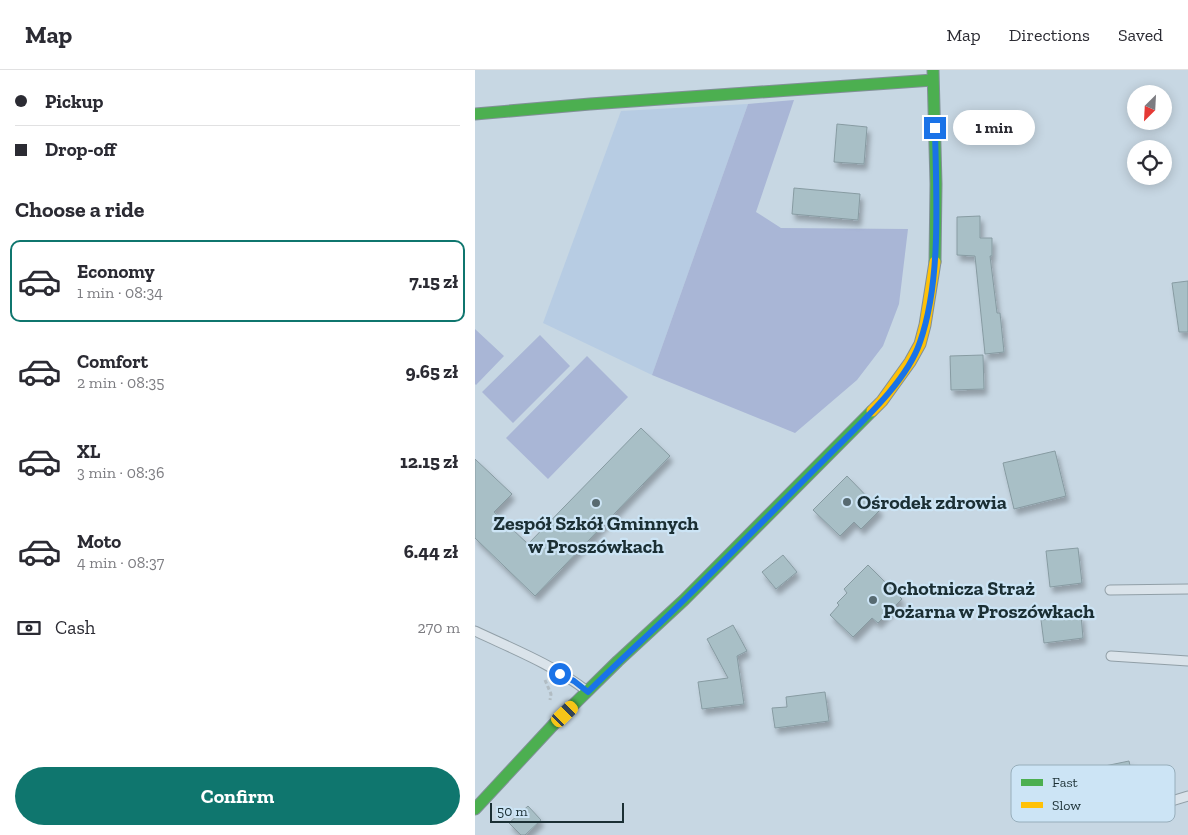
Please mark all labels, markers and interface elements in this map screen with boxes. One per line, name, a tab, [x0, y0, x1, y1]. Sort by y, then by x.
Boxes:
text: Map	[25, 20, 72, 49]
text: Map	[946, 24, 981, 46]
text: Directions	[1009, 24, 1090, 46]
text: Saved	[1118, 24, 1163, 46]
north arrow	[1127, 85, 1173, 130]
map controls	[1127, 85, 1172, 185]
text: Pickup	[45, 90, 103, 113]
callout: 1 min	[953, 110, 1035, 146]
route end	[924, 117, 946, 139]
text: 1 min	[975, 118, 1013, 137]
text: Drop-off	[45, 138, 116, 161]
button: locate	[1127, 140, 1172, 185]
text: Choose a ride	[15, 196, 145, 223]
icon: car	[17, 259, 62, 304]
text: Economy	[77, 260, 155, 283]
text: 7.15 zł	[409, 270, 458, 293]
text: 1 min · 08:34	[77, 283, 163, 302]
icon: car	[17, 349, 62, 394]
text: Comfort	[77, 350, 148, 373]
text: 9.65 zł	[405, 360, 458, 383]
text: 2 min · 08:35	[77, 373, 165, 392]
icon: car	[17, 439, 62, 484]
text: XL	[77, 440, 100, 463]
text: 12.15 zł	[400, 450, 458, 473]
text: 3 min · 08:36	[77, 463, 164, 482]
place label: Ośrodek zdrowia	[857, 490, 1007, 514]
marker: Ośrodek zdrowia	[841, 496, 853, 508]
marker: Zespół Szkół Gminnych w Proszówkach	[590, 497, 602, 509]
place label: Zespół Szkół Gminnych w Proszówkach	[493, 511, 699, 558]
icon: car	[17, 529, 62, 574]
text: Moto	[77, 530, 121, 553]
text: 6.44 zł	[404, 540, 458, 563]
text: 4 min · 08:37	[77, 553, 164, 572]
place label: Ochotnicza Straż Pożarna w Proszówkach	[883, 576, 1095, 623]
marker: Ochotnicza Straż Pożarna w Proszówkach	[867, 594, 879, 606]
icon: cash	[15, 614, 43, 642]
text: Cash	[55, 616, 95, 639]
text: 270 m	[418, 618, 460, 637]
route start	[549, 663, 571, 685]
car	[548, 698, 581, 730]
legend	[1011, 765, 1175, 822]
button: Confirm	[15, 767, 460, 825]
text: Fast	[1052, 774, 1079, 791]
text: Slow	[1052, 797, 1081, 814]
scale bar	[490, 800, 624, 823]
text: 50 m	[497, 803, 528, 820]

